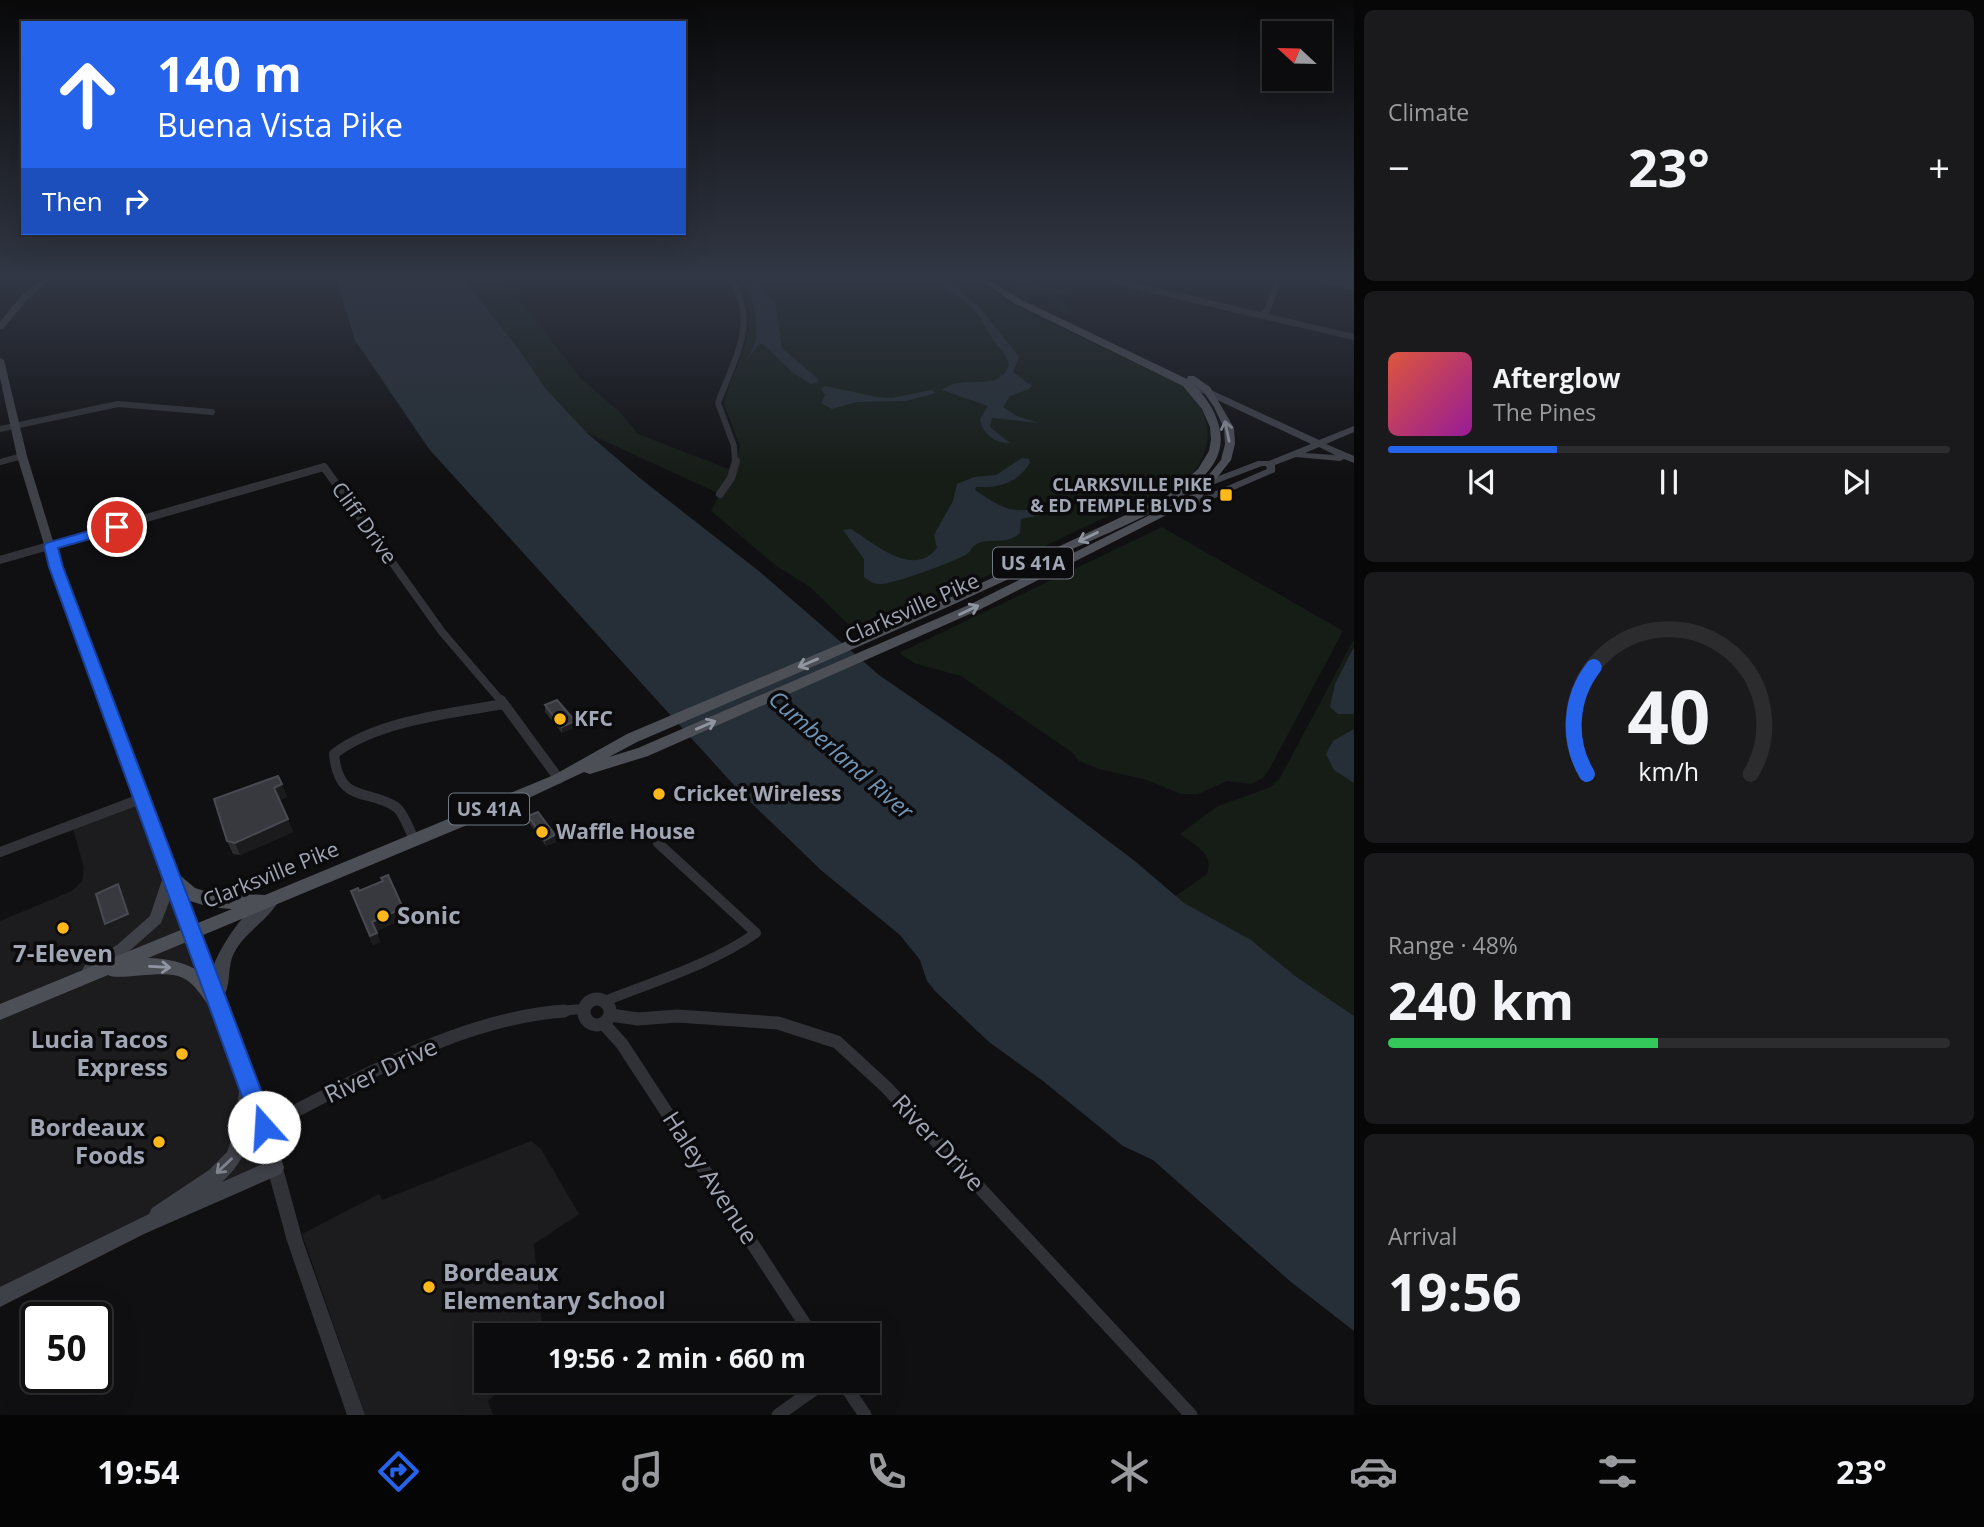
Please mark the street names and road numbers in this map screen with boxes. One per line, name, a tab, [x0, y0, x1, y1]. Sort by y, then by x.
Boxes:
street label: Cliff Drive	[326, 476, 404, 569]
road number: US 41A	[993, 548, 1073, 578]
street label: Clarksville Pike	[840, 566, 983, 650]
road number: US 41A	[449, 794, 529, 824]
street label: Clarksville Pike	[199, 834, 343, 914]
street label: River Drive	[319, 1029, 442, 1110]
street label: River Drive	[886, 1086, 992, 1198]
street label: Haley Avenue	[656, 1104, 767, 1250]

